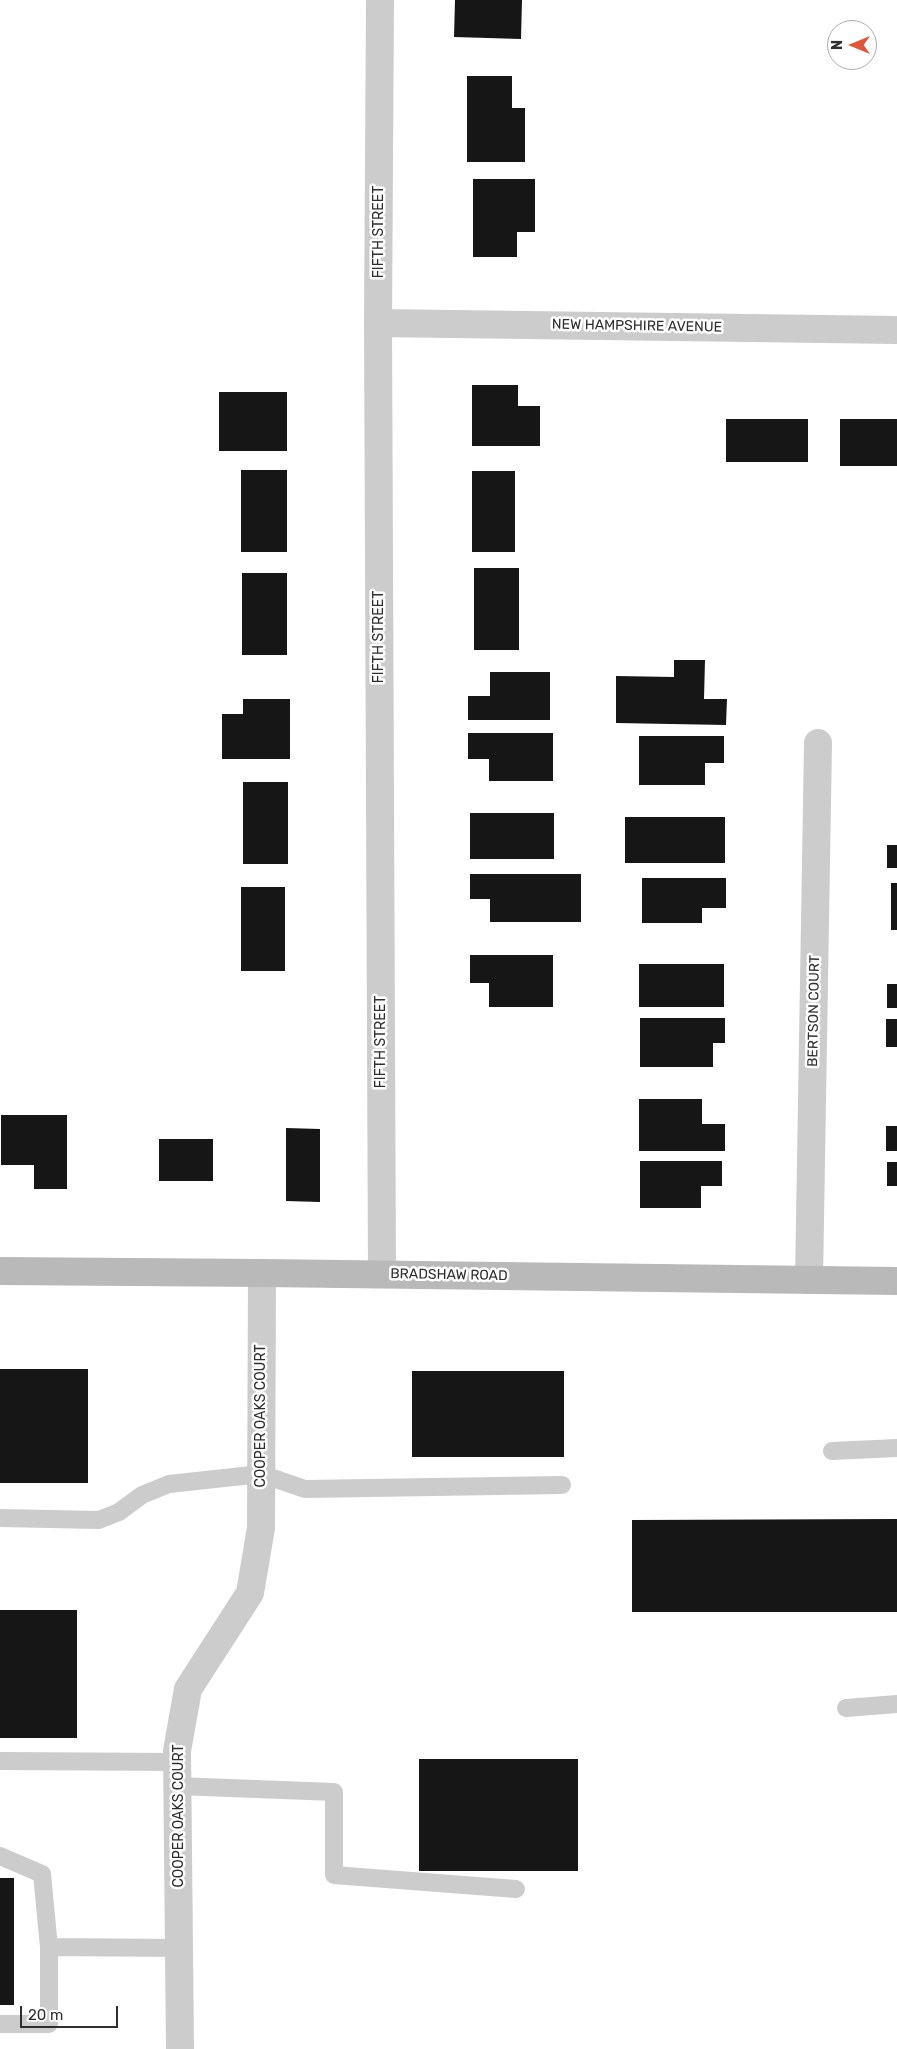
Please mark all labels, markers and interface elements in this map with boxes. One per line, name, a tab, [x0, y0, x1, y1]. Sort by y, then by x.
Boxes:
north arrow	[827, 20, 877, 70]
text: N	[829, 40, 846, 50]
street label: FIFTH STREET	[371, 186, 387, 278]
street label: NEW HAMPSHIRE AVENUE	[552, 316, 722, 336]
street label: FIFTH STREET	[371, 591, 387, 683]
street label: BERTSON COURT	[805, 955, 823, 1067]
street label: FIFTH STREET	[373, 996, 389, 1088]
street label: BRADSHAW ROAD	[390, 1266, 508, 1284]
street label: COOPER OAKS COURT	[253, 1344, 269, 1488]
street label: COOPER OAKS COURT	[171, 1744, 187, 1888]
scale bar	[22, 1996, 120, 2028]
text: 20 m	[28, 2006, 63, 2024]

